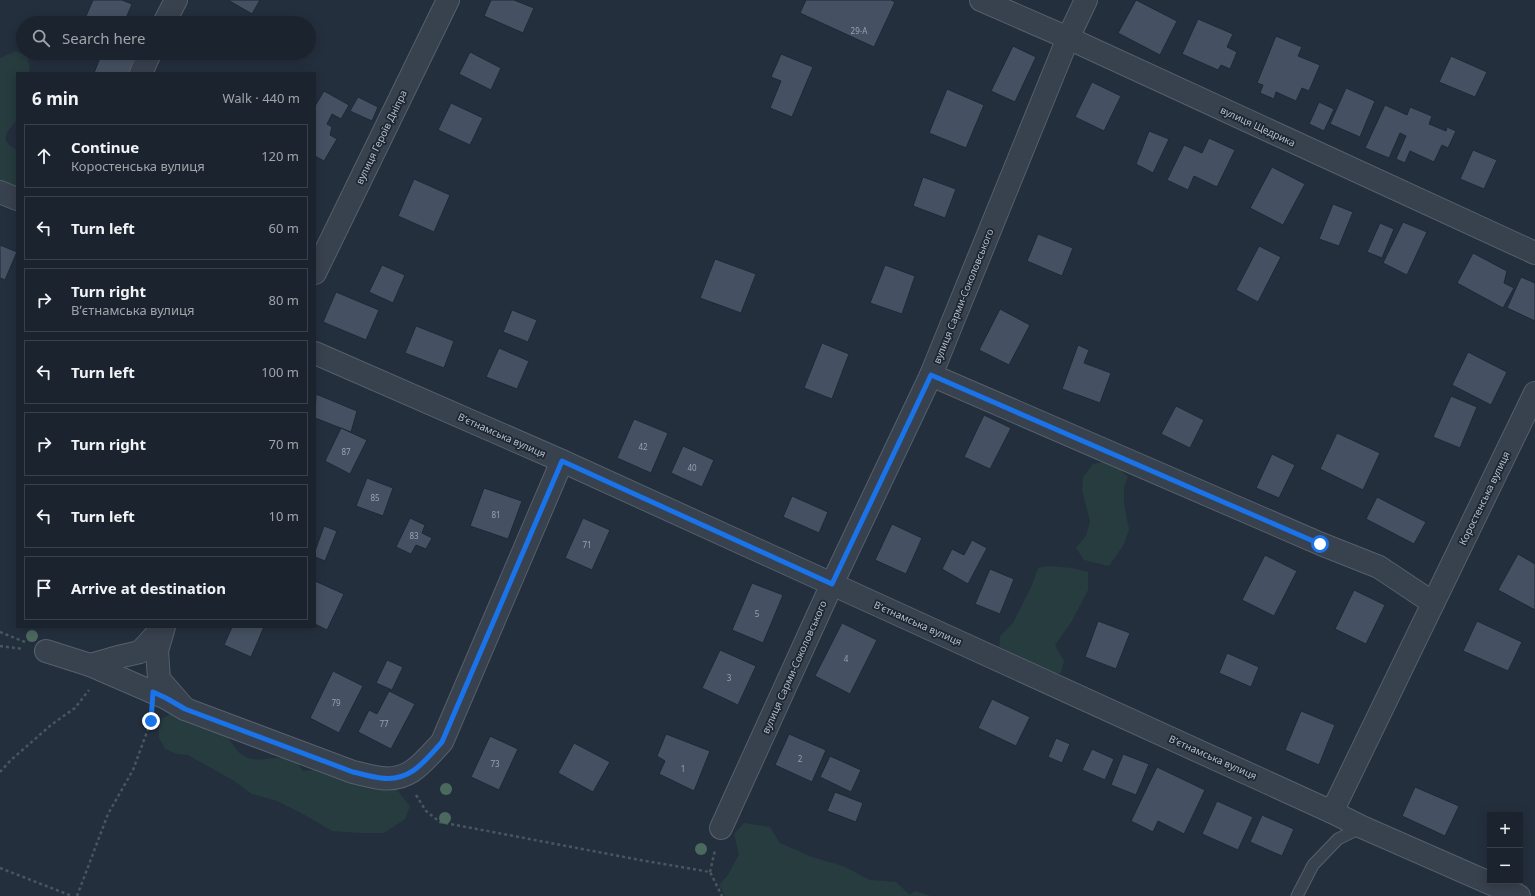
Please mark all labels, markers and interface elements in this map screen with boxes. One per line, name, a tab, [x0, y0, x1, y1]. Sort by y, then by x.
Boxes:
search box	[16, 16, 316, 60]
house number: 29-А	[851, 25, 868, 36]
icon: search	[30, 27, 52, 49]
text: Search here	[62, 28, 145, 48]
text: 6 min	[32, 87, 79, 110]
street label: вулиця Героїв Дніпра	[352, 87, 410, 187]
text: Walk · 440 m	[222, 89, 300, 107]
street label: вулиця Щедрика	[1218, 102, 1298, 150]
text: Continue	[71, 137, 139, 157]
icon: ahead	[33, 145, 55, 167]
text: 120 m	[261, 147, 299, 165]
text: Коростенська вулиця	[71, 157, 205, 175]
icon: left	[33, 217, 55, 239]
text: Turn left	[71, 218, 135, 238]
text: 60 m	[269, 219, 299, 237]
street label: вулиця Сарми-Соколовського	[929, 226, 997, 366]
text: Turn right	[71, 281, 146, 301]
icon: right	[33, 289, 55, 311]
text: 80 m	[269, 291, 299, 309]
text: Вʼєтнамська вулиця	[71, 301, 194, 319]
icon: left	[33, 361, 55, 383]
text: Turn left	[71, 362, 135, 382]
text: 100 m	[261, 363, 299, 381]
street label: Вʼєтнамська вулиця	[456, 409, 548, 461]
icon: right	[33, 433, 55, 455]
text: Turn right	[71, 434, 146, 454]
text: 70 m	[269, 435, 299, 453]
house number: 42	[638, 441, 648, 452]
house number: 87	[341, 446, 351, 457]
street label: Коростенська вулиця	[1455, 449, 1513, 547]
house number: 40	[687, 462, 697, 473]
house number: 85	[370, 492, 380, 503]
icon: left	[33, 505, 55, 527]
text: Turn left	[71, 506, 135, 526]
text: 10 m	[269, 507, 299, 525]
house number: 81	[491, 509, 501, 520]
house number: 83	[409, 530, 419, 541]
route start	[1311, 535, 1329, 553]
house number: 71	[582, 539, 592, 550]
icon: arrive	[33, 577, 55, 599]
text: Arrive at destination	[71, 578, 226, 598]
street label: Вʼєтнамська вулиця	[872, 597, 964, 649]
street label: вулиця Сарми-Соколовського	[758, 598, 830, 736]
house number: 5	[755, 608, 760, 619]
house number: 4	[844, 653, 849, 664]
house number: 3	[727, 672, 732, 683]
house number: 79	[331, 697, 341, 708]
route end	[142, 712, 160, 730]
house number: 77	[379, 718, 389, 729]
street label: Вʼєтнамська вулиця	[1167, 731, 1259, 783]
house number: 2	[798, 753, 803, 764]
house number: 73	[490, 758, 500, 769]
house number: 1	[681, 763, 685, 774]
map controls	[1487, 812, 1523, 884]
button: +	[1487, 812, 1523, 848]
button: −	[1487, 848, 1523, 884]

